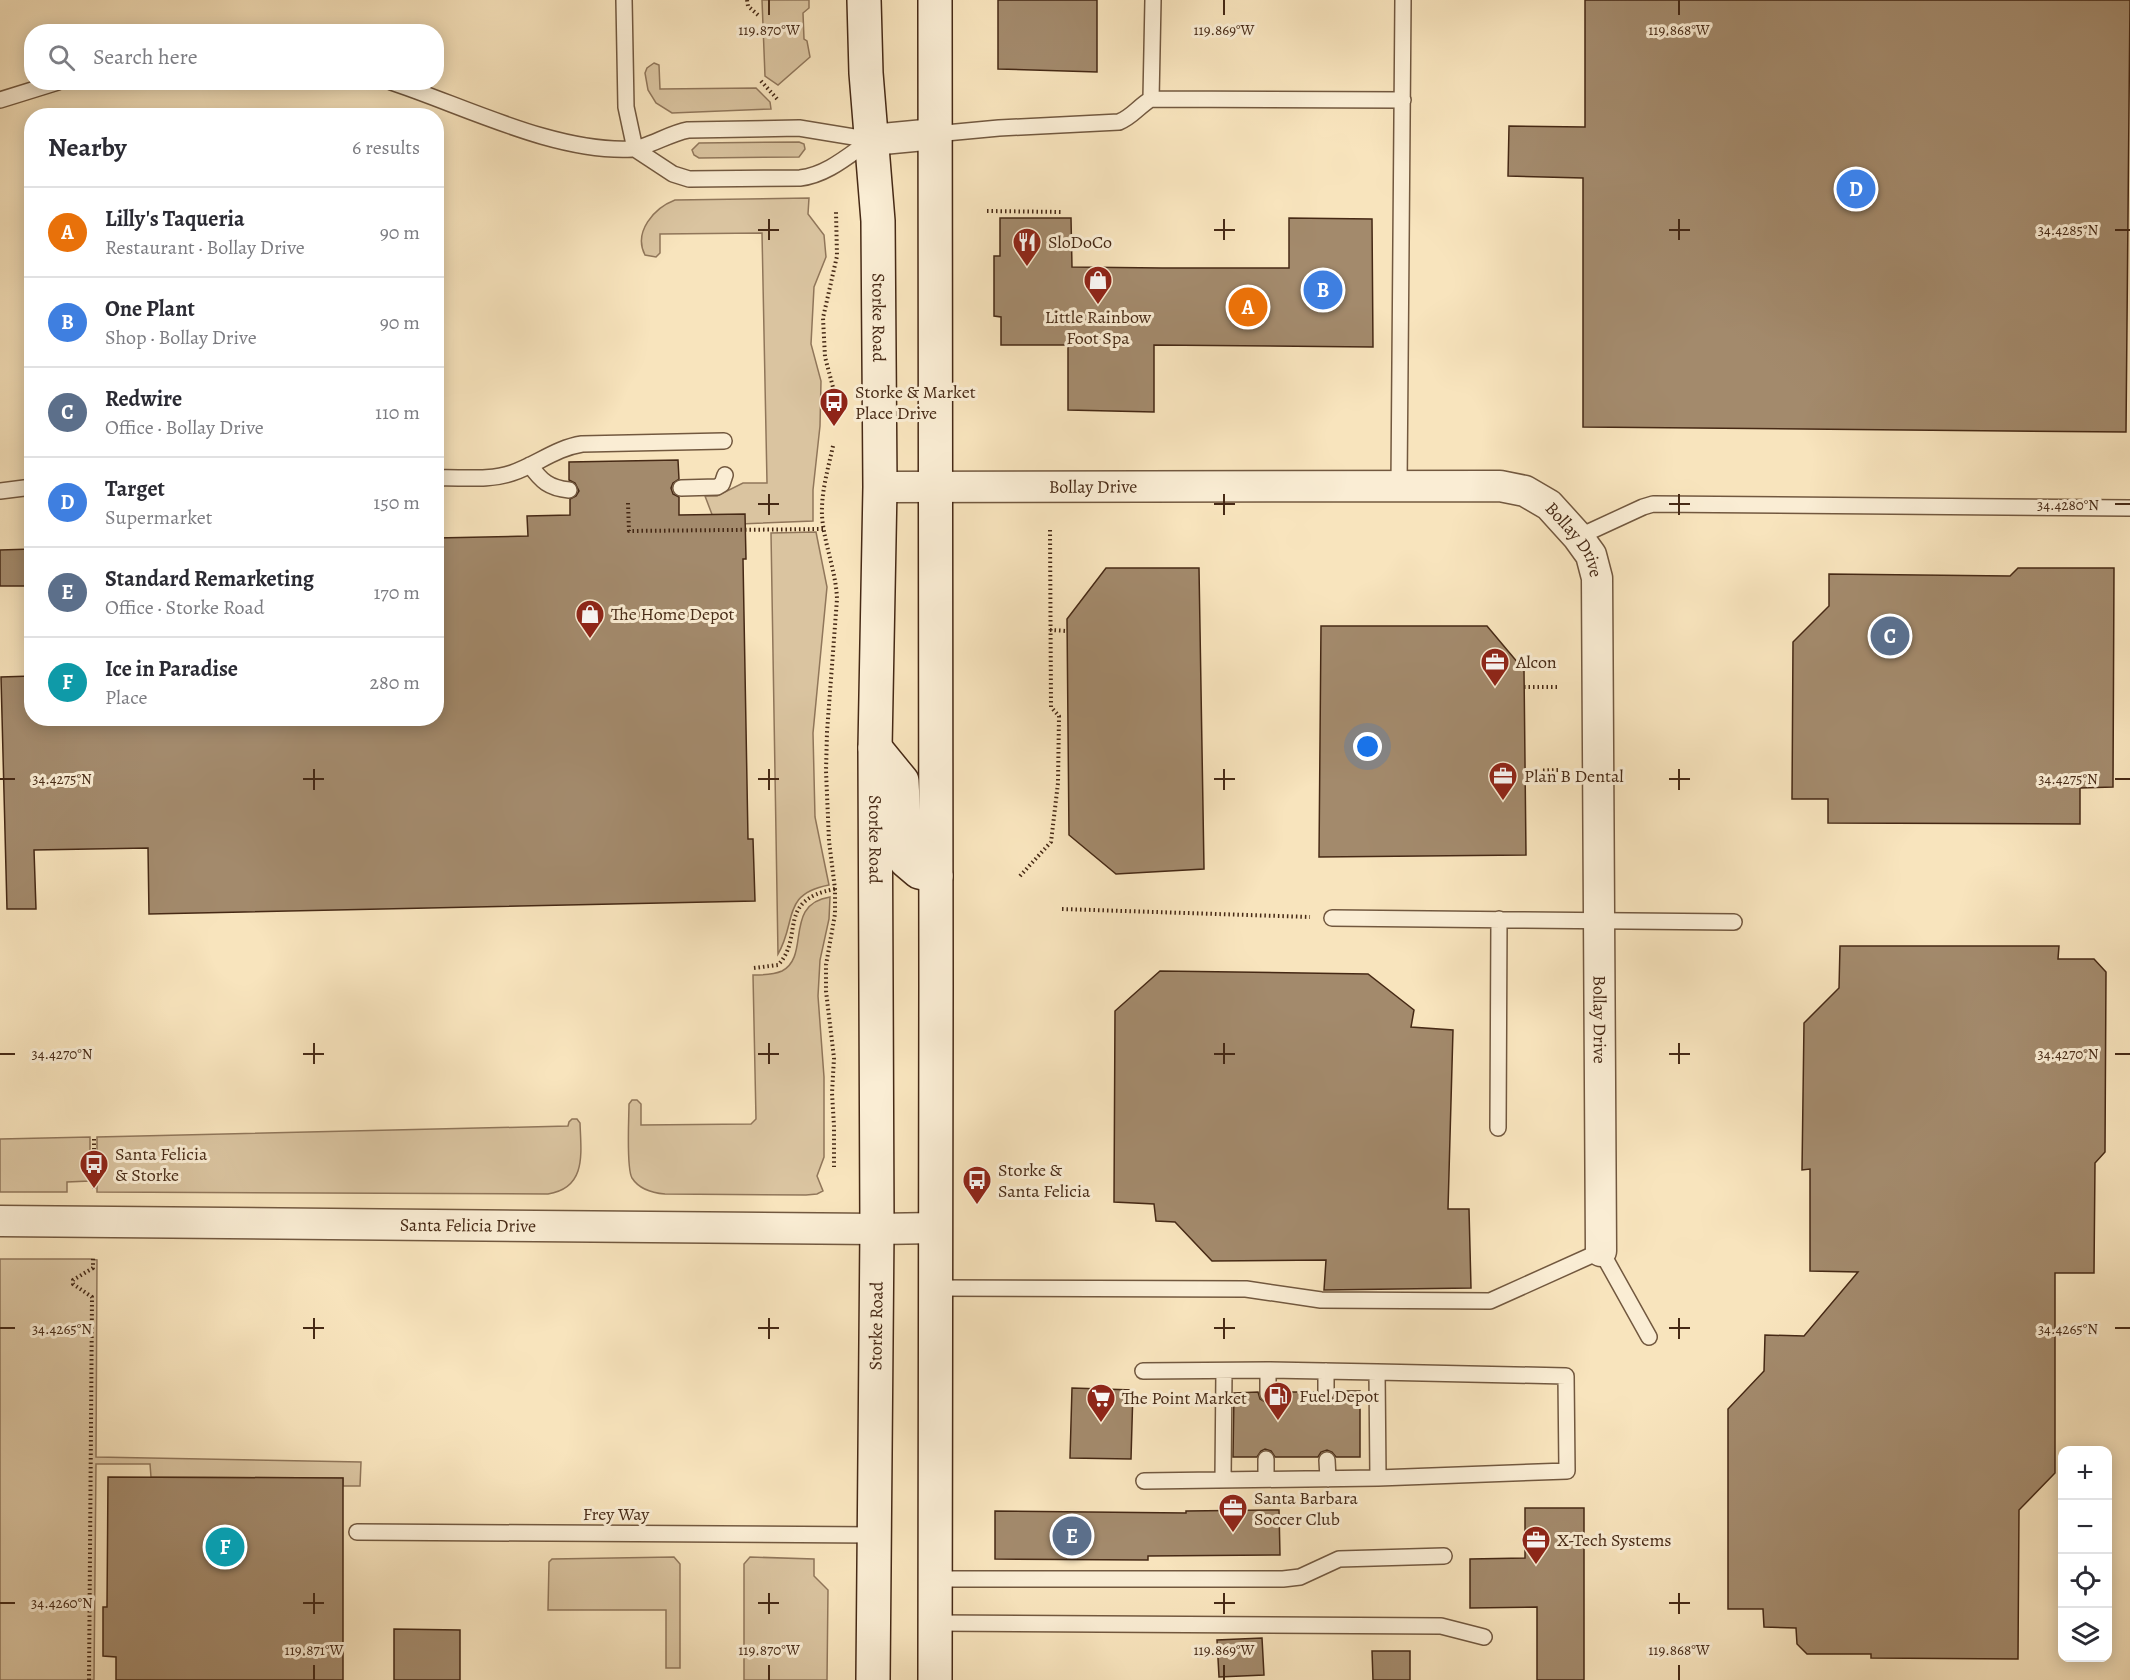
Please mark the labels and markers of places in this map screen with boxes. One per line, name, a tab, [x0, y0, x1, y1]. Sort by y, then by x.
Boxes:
pin: D	[1836, 166, 1876, 212]
restaurant icon: SloDoCo	[1011, 226, 1043, 268]
place label: SloDoCo	[1048, 230, 1112, 254]
shop icon: Little Rainbow Foot Spa	[1082, 264, 1114, 306]
pin: B	[1304, 268, 1342, 312]
pin: A	[1228, 284, 1268, 330]
place label: Little Rainbow Foot Spa	[1045, 305, 1152, 350]
place label: Storke & Market Place Drive	[855, 380, 976, 425]
bus stop icon: Storke & Market Place Drive	[818, 386, 850, 428]
shop icon: The Home Depot	[574, 598, 606, 640]
place label: The Home Depot	[611, 602, 734, 626]
pin: C	[1870, 614, 1910, 658]
office icon: Alcon	[1479, 646, 1511, 688]
place label: Alcon	[1515, 650, 1557, 674]
office icon: Plan B Dental	[1487, 760, 1519, 802]
place label: Plan B Dental	[1524, 764, 1624, 788]
place label: Santa Felicia & Storke	[115, 1142, 208, 1187]
bus stop icon: Santa Felicia & Storke	[78, 1148, 110, 1190]
place label: Storke & Santa Felicia	[998, 1158, 1091, 1203]
bus stop icon: Storke & Santa Felicia	[961, 1164, 993, 1206]
fuel station icon: Fuel Depot	[1262, 1380, 1294, 1422]
supermarket icon: The Point Market	[1085, 1382, 1117, 1424]
place label: Fuel Depot	[1299, 1384, 1379, 1408]
place label: The Point Market	[1122, 1386, 1247, 1410]
place label: Santa Barbara Soccer Club	[1254, 1486, 1359, 1531]
office icon: Santa Barbara Soccer Club	[1217, 1492, 1249, 1534]
pin: E	[1052, 1514, 1092, 1558]
pin: F	[206, 1524, 244, 1570]
office icon: X-Tech Systems	[1520, 1524, 1552, 1566]
place label: X-Tech Systems	[1557, 1528, 1672, 1552]

